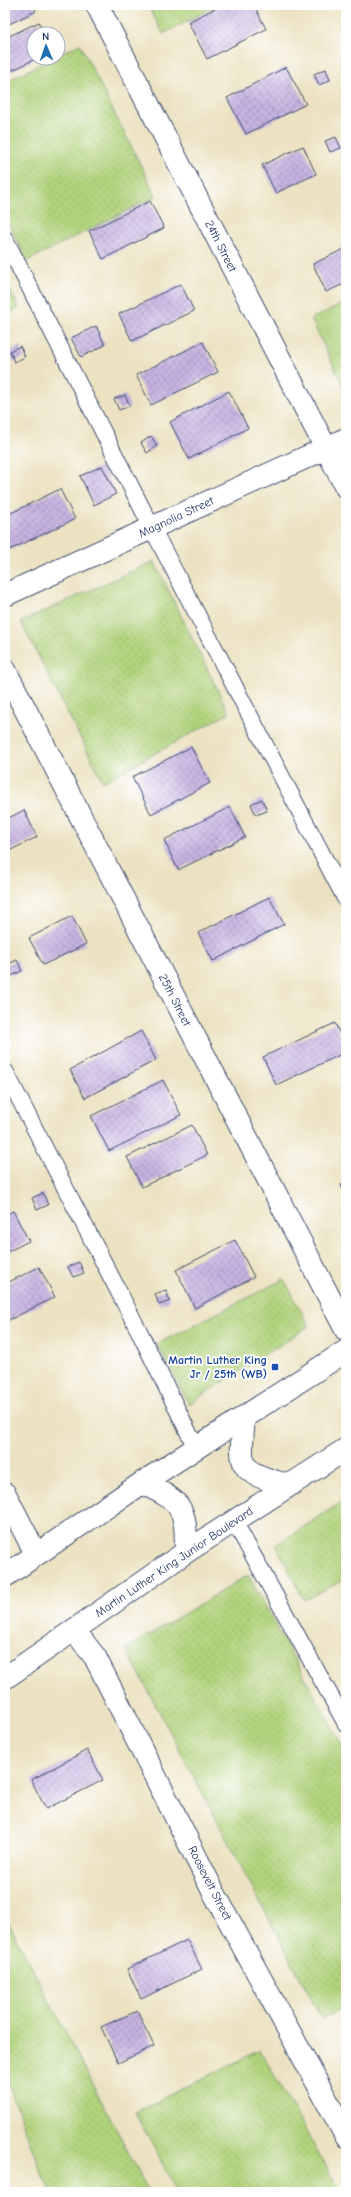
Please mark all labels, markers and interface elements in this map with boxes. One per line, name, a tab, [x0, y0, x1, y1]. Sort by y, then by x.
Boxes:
north arrow	[26, 26, 66, 66]
text: N	[42, 30, 49, 43]
street label: 24th Street	[202, 218, 240, 275]
street label: Magnolia Street	[136, 493, 216, 541]
street label: 25th Street	[156, 972, 194, 1029]
place label: Martin Luther King Jr / 25th (WB)	[168, 1353, 267, 1381]
marker: Martin Luther King Jr / 25th (WB)	[270, 1362, 280, 1372]
street label: Martin Luther King Junior Boulevard	[92, 1504, 256, 1620]
street label: Roosevelt Street	[185, 1844, 235, 1923]

